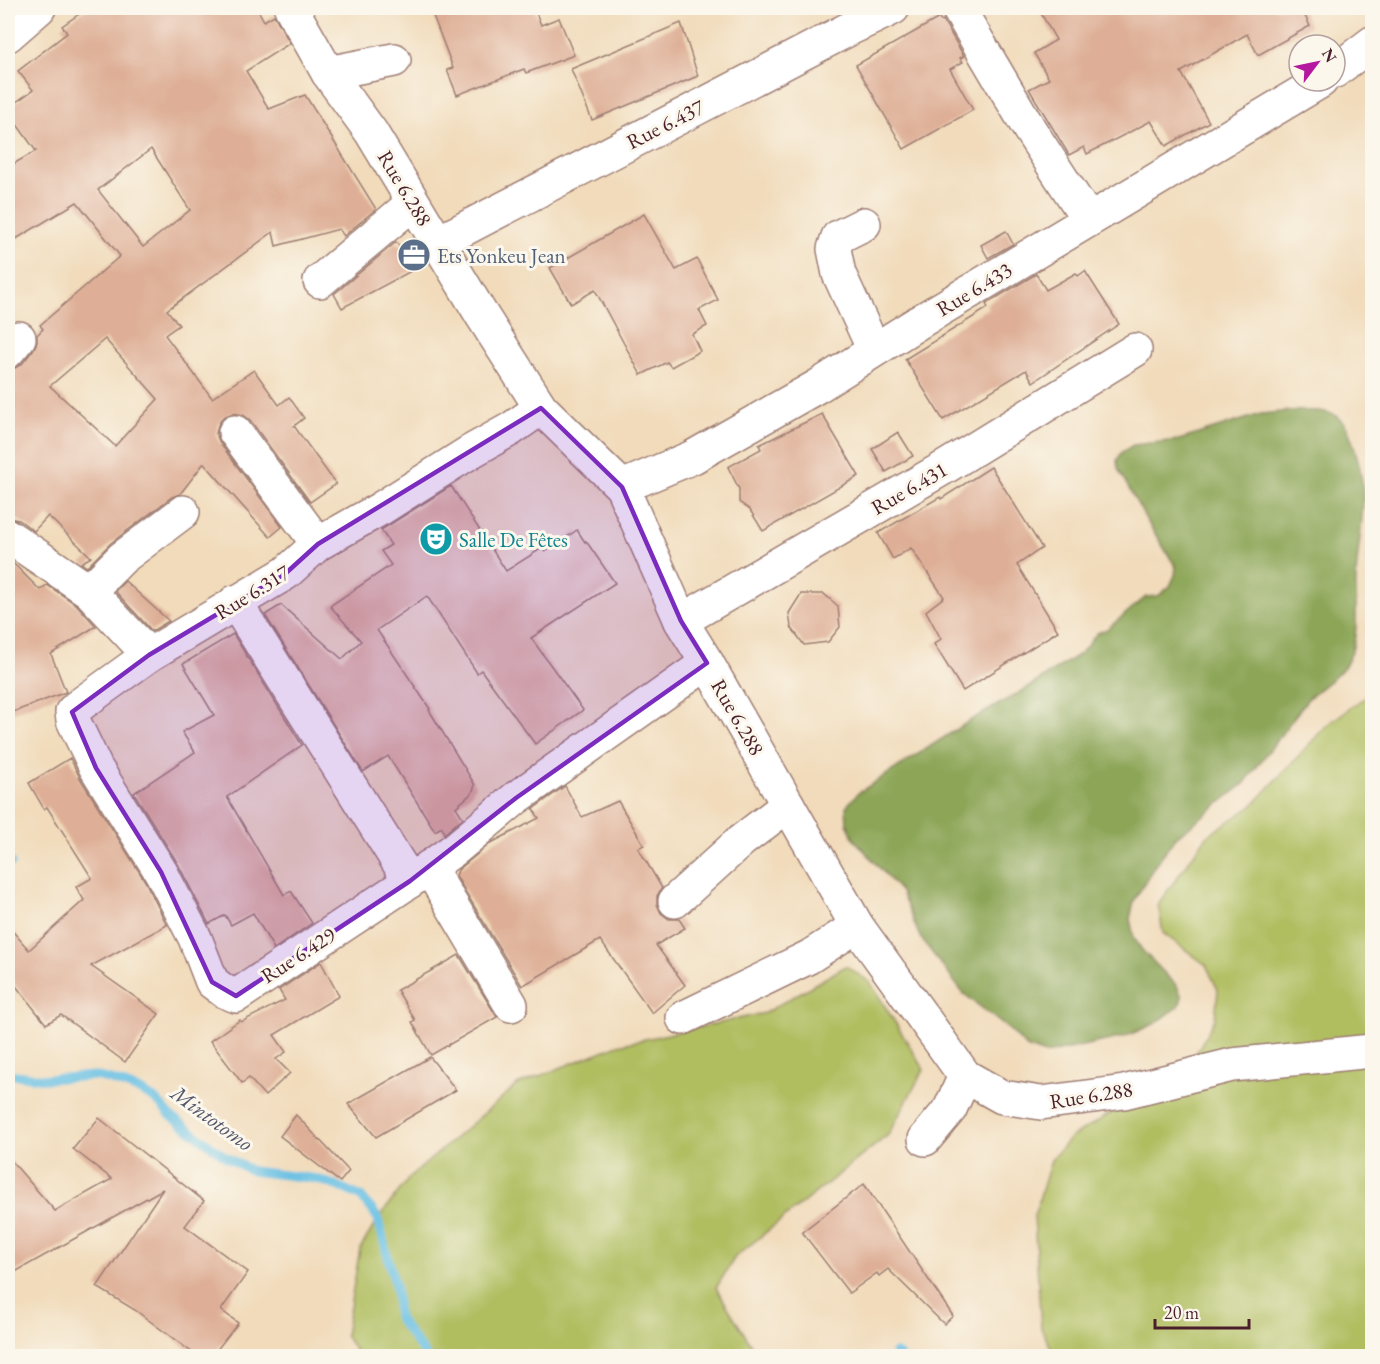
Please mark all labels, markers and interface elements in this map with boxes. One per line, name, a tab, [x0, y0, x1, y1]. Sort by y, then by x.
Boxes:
north arrow	[1287, 33, 1347, 93]
text: N	[1317, 44, 1342, 66]
street label: Rue 6.437	[622, 93, 709, 155]
street label: Rue 6.288	[372, 145, 438, 231]
office icon: Ets Yonkeu Jean	[396, 237, 432, 273]
place label: Ets Yonkeu Jean	[437, 242, 566, 269]
street label: Rue 6.433	[931, 256, 1017, 322]
street label: Rue 6.431	[866, 455, 952, 521]
theatre icon: Salle De Fêtes	[418, 521, 454, 557]
place label: Salle De Fêtes	[459, 526, 568, 553]
street label: Rue 6.317	[209, 558, 295, 626]
street label: Rue 6.288	[705, 674, 771, 760]
street label: Rue 6.429	[256, 921, 340, 989]
street label: Rue 6.288	[1048, 1075, 1134, 1115]
water label: Mintotomo	[164, 1077, 259, 1158]
scale bar	[1155, 1292, 1250, 1330]
text: 20 m	[1164, 1301, 1199, 1324]

